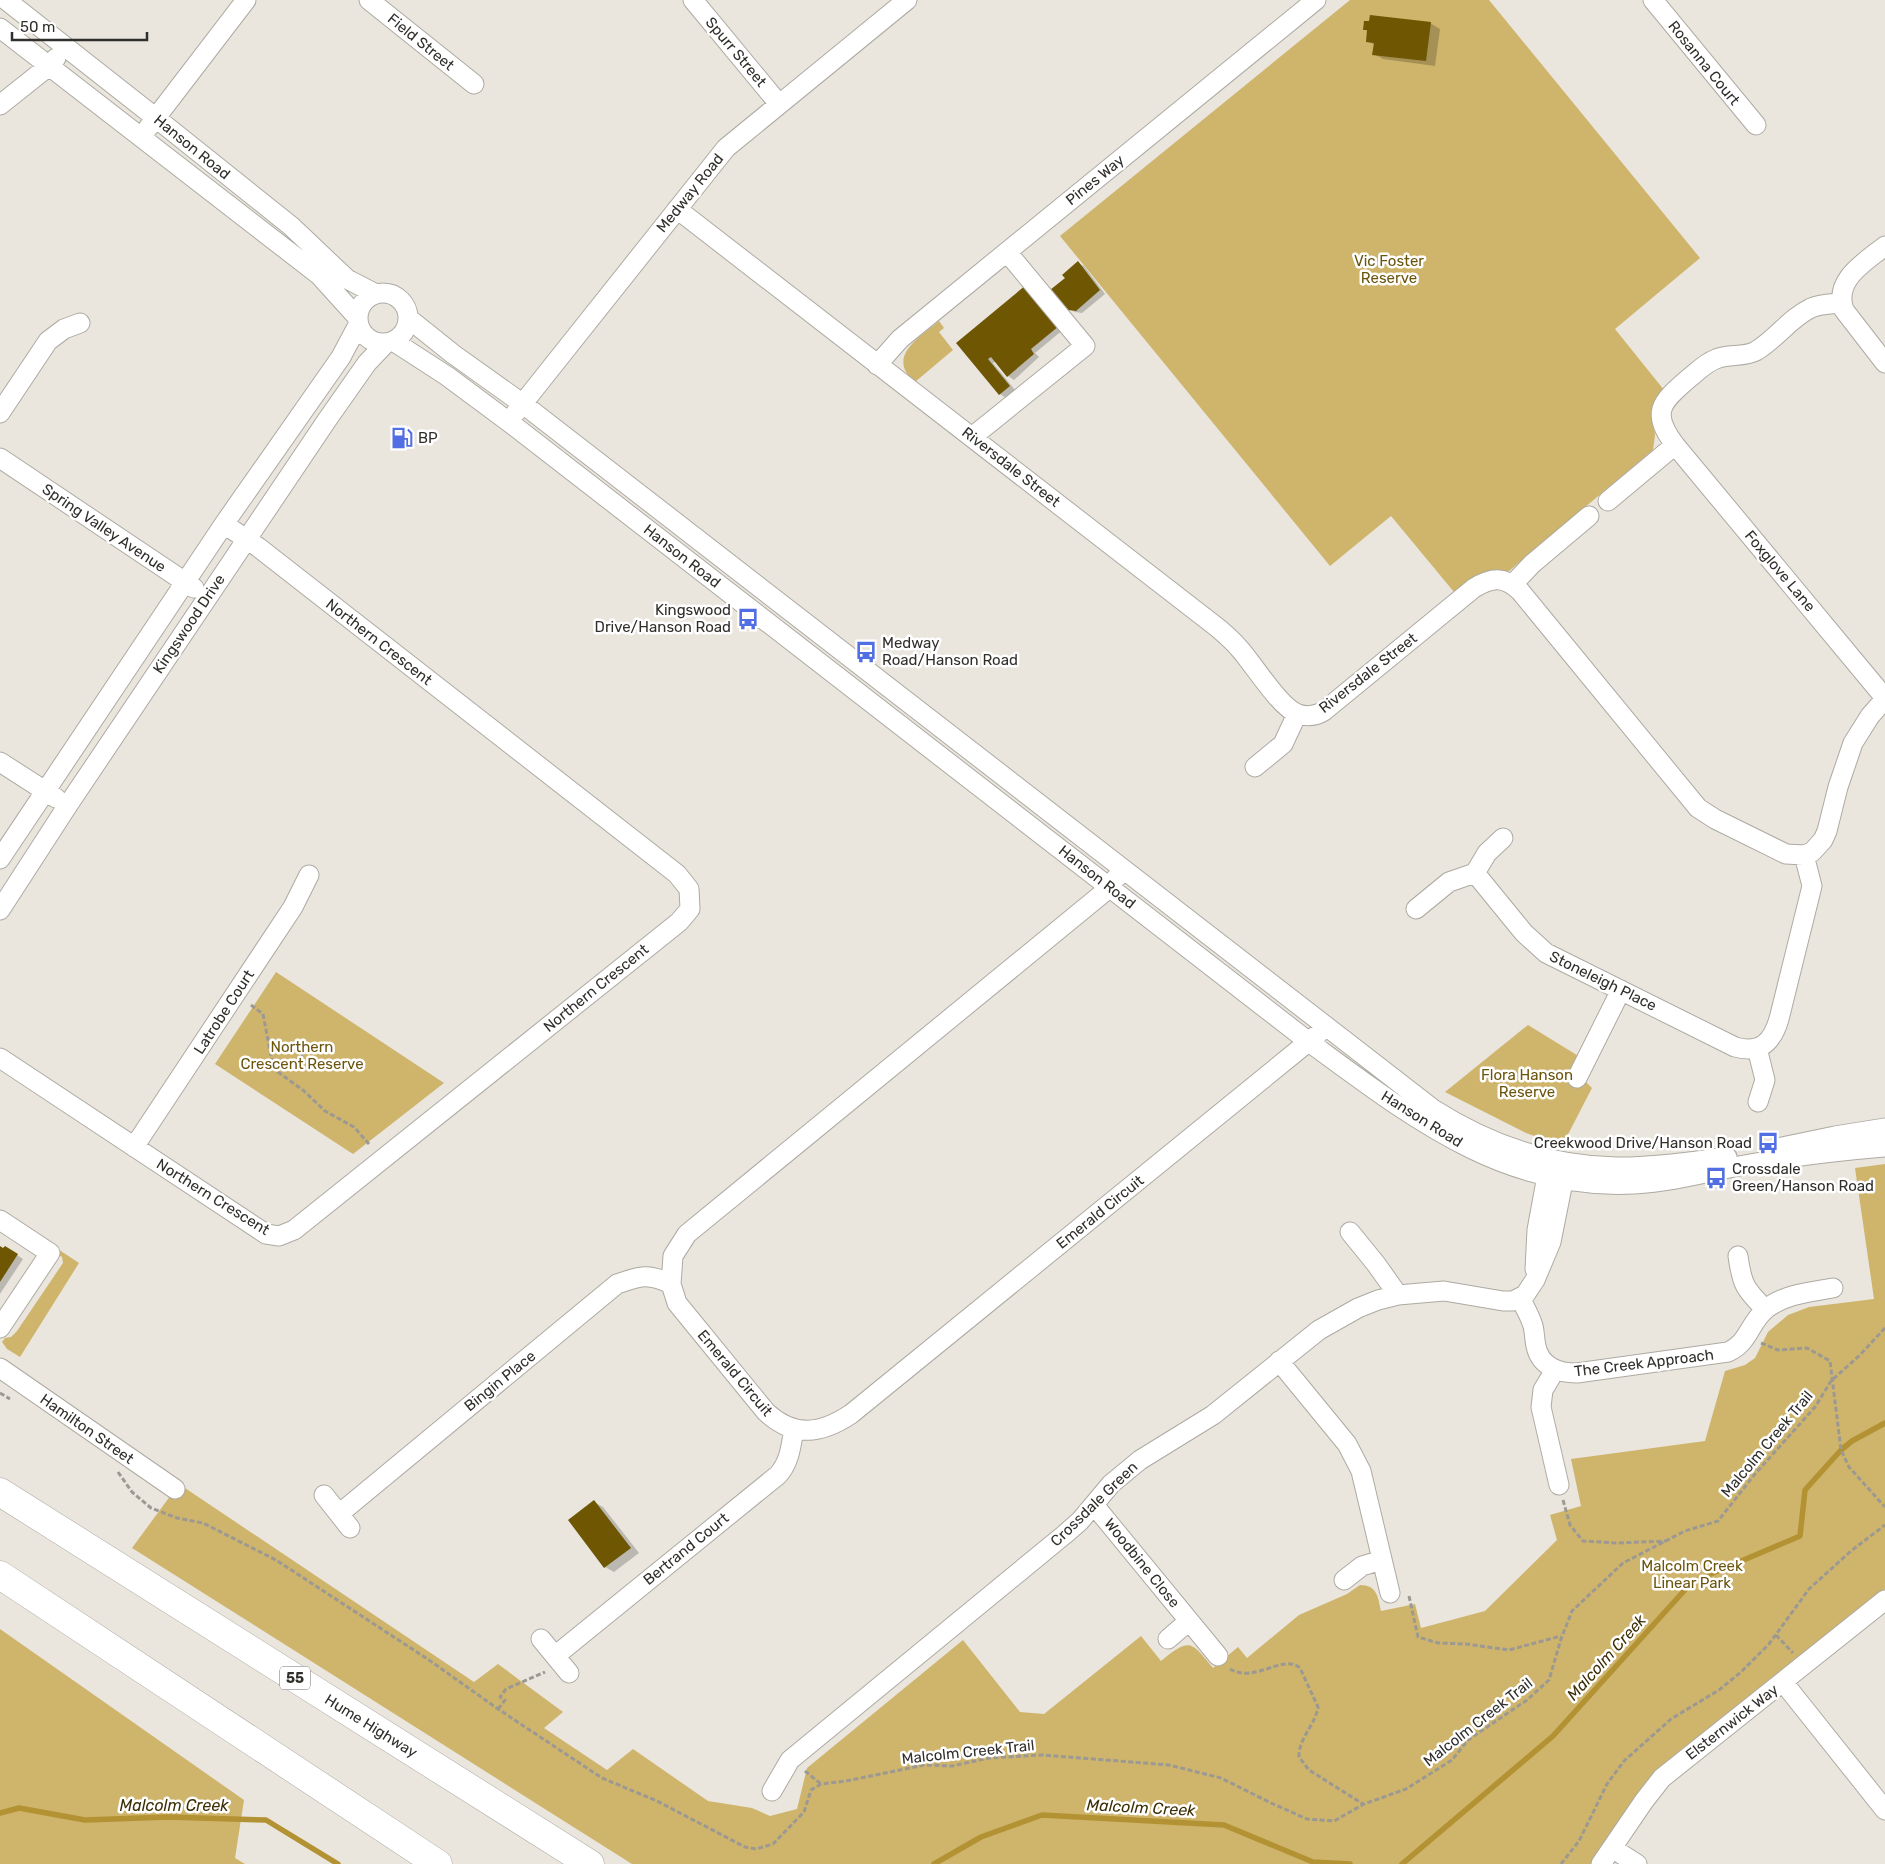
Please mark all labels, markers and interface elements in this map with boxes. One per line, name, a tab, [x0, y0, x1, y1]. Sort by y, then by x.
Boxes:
scale bar	[12, 10, 148, 42]
street label: Field Street	[384, 10, 458, 74]
street label: Spurr Street	[702, 14, 770, 91]
street label: Rosanna Court	[1664, 17, 1744, 109]
text: 50 m	[20, 18, 55, 36]
street label: Hanson Road	[150, 111, 234, 183]
street label: Medway Road	[653, 150, 727, 236]
street label: Pines Way	[1062, 151, 1128, 209]
park label: Vic Foster Reserve	[1354, 252, 1424, 287]
street label: Riversdale Street	[958, 423, 1064, 511]
fuel station icon: BP	[389, 425, 415, 451]
place label: BP	[418, 429, 438, 447]
street label: Spring Valley Avenue	[39, 480, 169, 576]
street label: Hanson Road	[640, 520, 724, 592]
street label: Foxglove Lane	[1741, 527, 1819, 615]
street label: Kingswood Drive	[149, 571, 229, 677]
street label: Northern Crescent	[322, 595, 436, 689]
place label: Kingswood Drive/Hanson Road	[595, 601, 731, 636]
bus stop icon: Kingswood Drive/Hanson Road	[735, 606, 761, 632]
street label: Riversdale Street	[1315, 629, 1421, 717]
place label: Medway Road/Hanson Road	[882, 634, 1018, 669]
bus stop icon: Medway Road/Hanson Road	[853, 639, 879, 665]
street label: Hanson Road	[1055, 841, 1139, 913]
street label: Northern Crescent	[540, 940, 652, 1036]
street label: Stoneleigh Place	[1546, 947, 1660, 1015]
street label: Latrobe Court	[190, 966, 258, 1058]
park label: Northern Crescent Reserve	[240, 1038, 364, 1073]
park label: Flora Hanson Reserve	[1481, 1066, 1573, 1101]
street label: Hanson Road	[1378, 1087, 1466, 1151]
bus stop icon: Creekwood Drive/Hanson Road	[1755, 1130, 1781, 1156]
place label: Creekwood Drive/Hanson Road	[1534, 1134, 1752, 1152]
street label: Northern Crescent	[153, 1155, 273, 1239]
place label: Crossdale Green/Hanson Road	[1732, 1160, 1874, 1195]
bus stop icon: Crossdale Green/Hanson Road	[1703, 1165, 1729, 1191]
street label: Emerald Circuit	[1053, 1171, 1147, 1253]
street label: Emerald Circuit	[694, 1326, 776, 1420]
street label: The Creek Approach	[1573, 1345, 1715, 1381]
street label: Bingin Place	[461, 1347, 539, 1415]
street label: Malcolm Creek Trail	[1717, 1387, 1817, 1501]
street label: Hamilton Street	[37, 1390, 137, 1468]
street label: Crossdale Green	[1047, 1458, 1141, 1550]
street label: Bertrand Court	[640, 1509, 732, 1589]
street label: Woodbine Close	[1100, 1515, 1184, 1611]
park label: Malcolm Creek Linear Park	[1641, 1557, 1743, 1592]
water label: Malcolm Creek	[1563, 1610, 1650, 1704]
road number: 55	[280, 1666, 310, 1690]
street label: Malcolm Creek Trail	[1420, 1674, 1536, 1770]
street label: Elsternwick Way	[1682, 1680, 1782, 1764]
street label: Hume Highway	[321, 1690, 421, 1762]
street label: Malcolm Creek Trail	[901, 1736, 1035, 1768]
water label: Malcolm Creek	[1086, 1795, 1197, 1820]
water label: Malcolm Creek	[120, 1796, 229, 1815]

